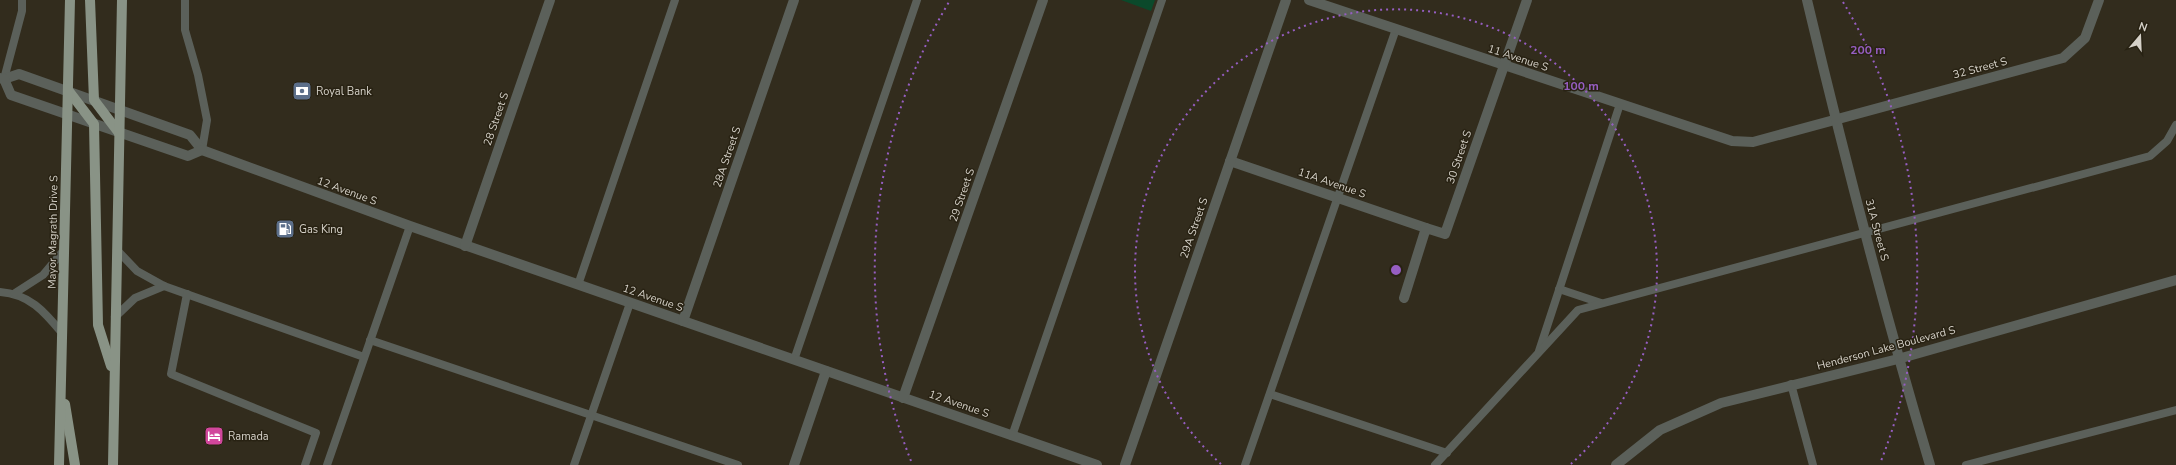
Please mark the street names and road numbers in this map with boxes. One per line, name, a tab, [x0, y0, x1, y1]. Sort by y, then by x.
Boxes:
street label: 11 Avenue S	[1486, 41, 1551, 75]
street label: 32 Street S	[1951, 53, 2009, 82]
street label: 28 Street S	[480, 90, 512, 148]
street label: 28A Street S	[710, 124, 745, 190]
street label: 30 Street S	[1443, 128, 1475, 186]
street label: 11A Avenue S	[1296, 164, 1368, 202]
street label: 29 Street S	[946, 166, 978, 224]
street label: 12 Avenue S	[315, 173, 379, 209]
street label: Mayor Magrath Drive S	[45, 175, 61, 289]
street label: 29A Street S	[1177, 195, 1212, 261]
street label: 31A Street S	[1862, 197, 1893, 263]
street label: 12 Avenue S	[621, 281, 685, 315]
street label: Henderson Lake Boulevard S	[1815, 322, 1957, 374]
street label: 12 Avenue S	[927, 387, 991, 421]

